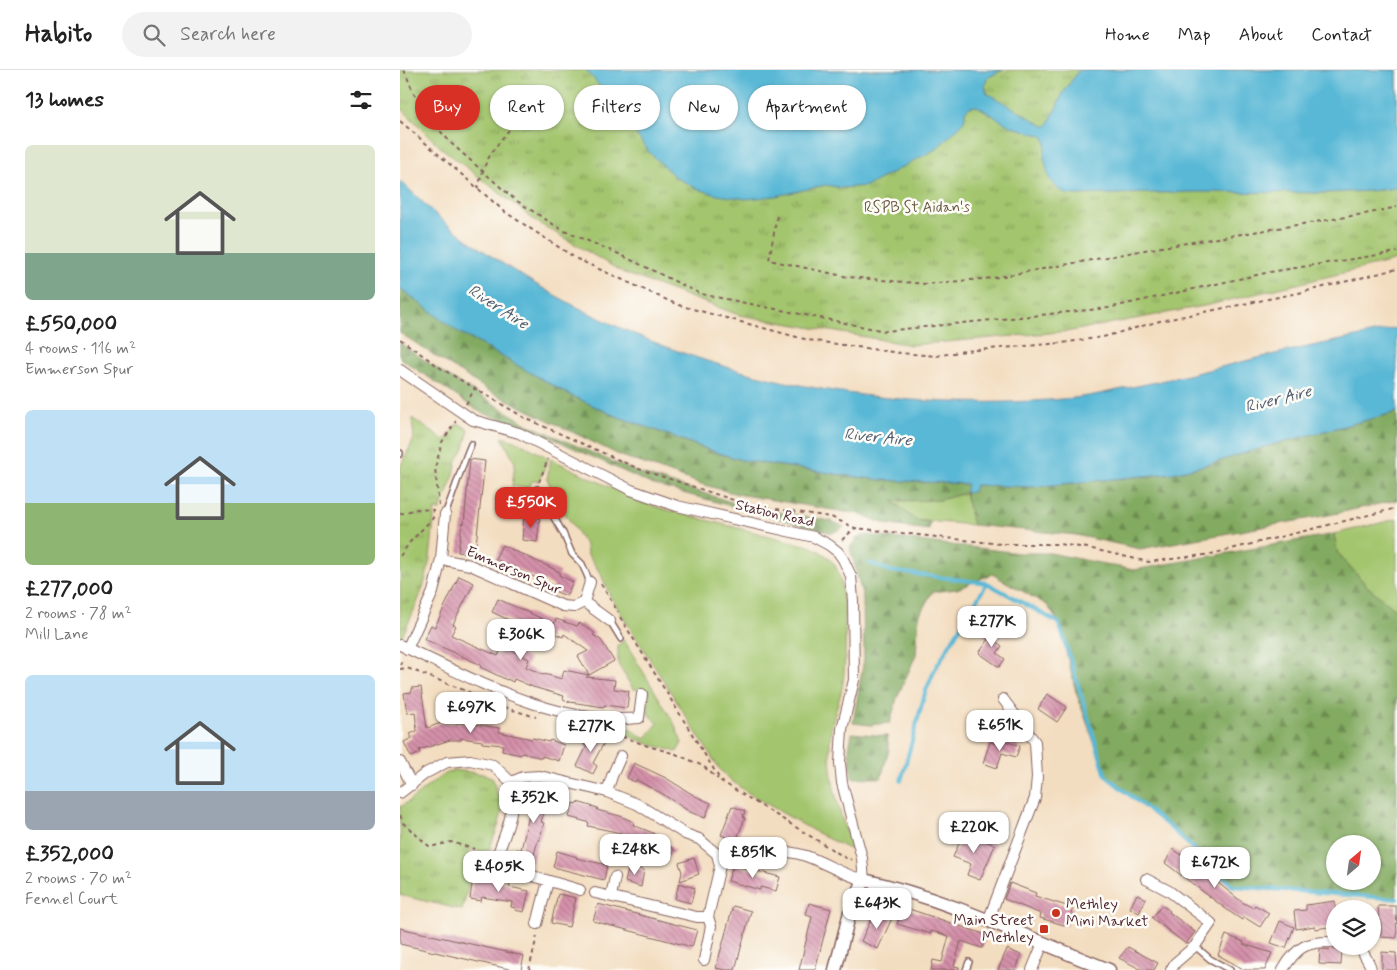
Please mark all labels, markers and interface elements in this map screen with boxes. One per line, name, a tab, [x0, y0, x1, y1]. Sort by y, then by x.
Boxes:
search box	[122, 12, 472, 57]
text: Habito	[25, 19, 92, 50]
icon: search	[140, 21, 168, 49]
text: Search here	[180, 22, 276, 47]
text: Home	[1105, 23, 1150, 47]
text: Map	[1178, 23, 1211, 47]
text: About	[1239, 23, 1283, 47]
text: Contact	[1311, 23, 1372, 47]
chip: Buy	[415, 85, 480, 130]
chip: Rent	[490, 85, 564, 130]
chip: Filters	[574, 85, 660, 130]
chip: New	[670, 85, 738, 130]
chip: Apartment	[748, 85, 866, 130]
text: 13 homes	[25, 86, 104, 114]
icon: filters	[347, 86, 375, 114]
icon: home	[155, 178, 245, 268]
park label: RSPB St Aidan's	[864, 198, 970, 218]
water label: River Aire	[464, 280, 533, 335]
text: £550,000	[25, 310, 117, 338]
text: 4 rooms · 116 m²	[25, 338, 136, 359]
text: Emmerson Spur	[25, 359, 133, 380]
water label: River Aire	[1243, 381, 1315, 418]
water label: River Aire	[843, 424, 913, 452]
icon: home	[155, 443, 245, 533]
pin: £550K	[496, 486, 566, 529]
text: £550K	[506, 492, 556, 513]
street label: Station Road	[734, 495, 816, 533]
street label: Emmerson Spur	[463, 542, 565, 600]
text: £277,000	[25, 575, 113, 603]
text: 2 rooms · 78 m²	[25, 603, 132, 624]
pin: £277K	[957, 606, 1027, 648]
text: £277K	[968, 611, 1016, 632]
pin: £306K	[486, 618, 556, 661]
text: Mill Lane	[25, 624, 88, 645]
text: £306K	[498, 624, 544, 645]
pin: £697K	[436, 692, 506, 734]
text: £697K	[446, 697, 496, 718]
icon: home	[155, 708, 245, 798]
pin: £277K	[556, 710, 626, 753]
pin: £651K	[965, 710, 1035, 752]
text: £651K	[977, 715, 1023, 736]
text: £277K	[567, 716, 615, 737]
pin: £352K	[499, 782, 569, 824]
text: £352K	[510, 787, 558, 808]
pin: £220K	[939, 812, 1009, 854]
text: £220K	[950, 817, 998, 838]
pin: £248K	[600, 834, 670, 876]
north arrow	[1326, 835, 1381, 890]
map controls	[1326, 835, 1381, 955]
pin: £851K	[718, 836, 788, 879]
text: £248K	[611, 839, 659, 860]
text: £352,000	[25, 840, 114, 868]
text: £851K	[730, 842, 776, 863]
pin: £672K	[1180, 846, 1250, 889]
pin: £405K	[464, 850, 534, 893]
text: £672K	[1191, 852, 1239, 873]
text: £405K	[474, 856, 524, 877]
text: 2 rooms · 70 m²	[25, 868, 132, 889]
pin: £643K	[842, 888, 912, 930]
text: Fennel Court	[25, 889, 118, 910]
text: £643K	[854, 893, 900, 914]
place label: Methley Mini Market	[1066, 895, 1148, 932]
button: layers	[1326, 900, 1381, 955]
marker: Methley Mini Market	[1050, 907, 1062, 919]
place label: Main Street Methley	[953, 911, 1034, 948]
marker: Main Street Methley	[1038, 923, 1050, 935]

